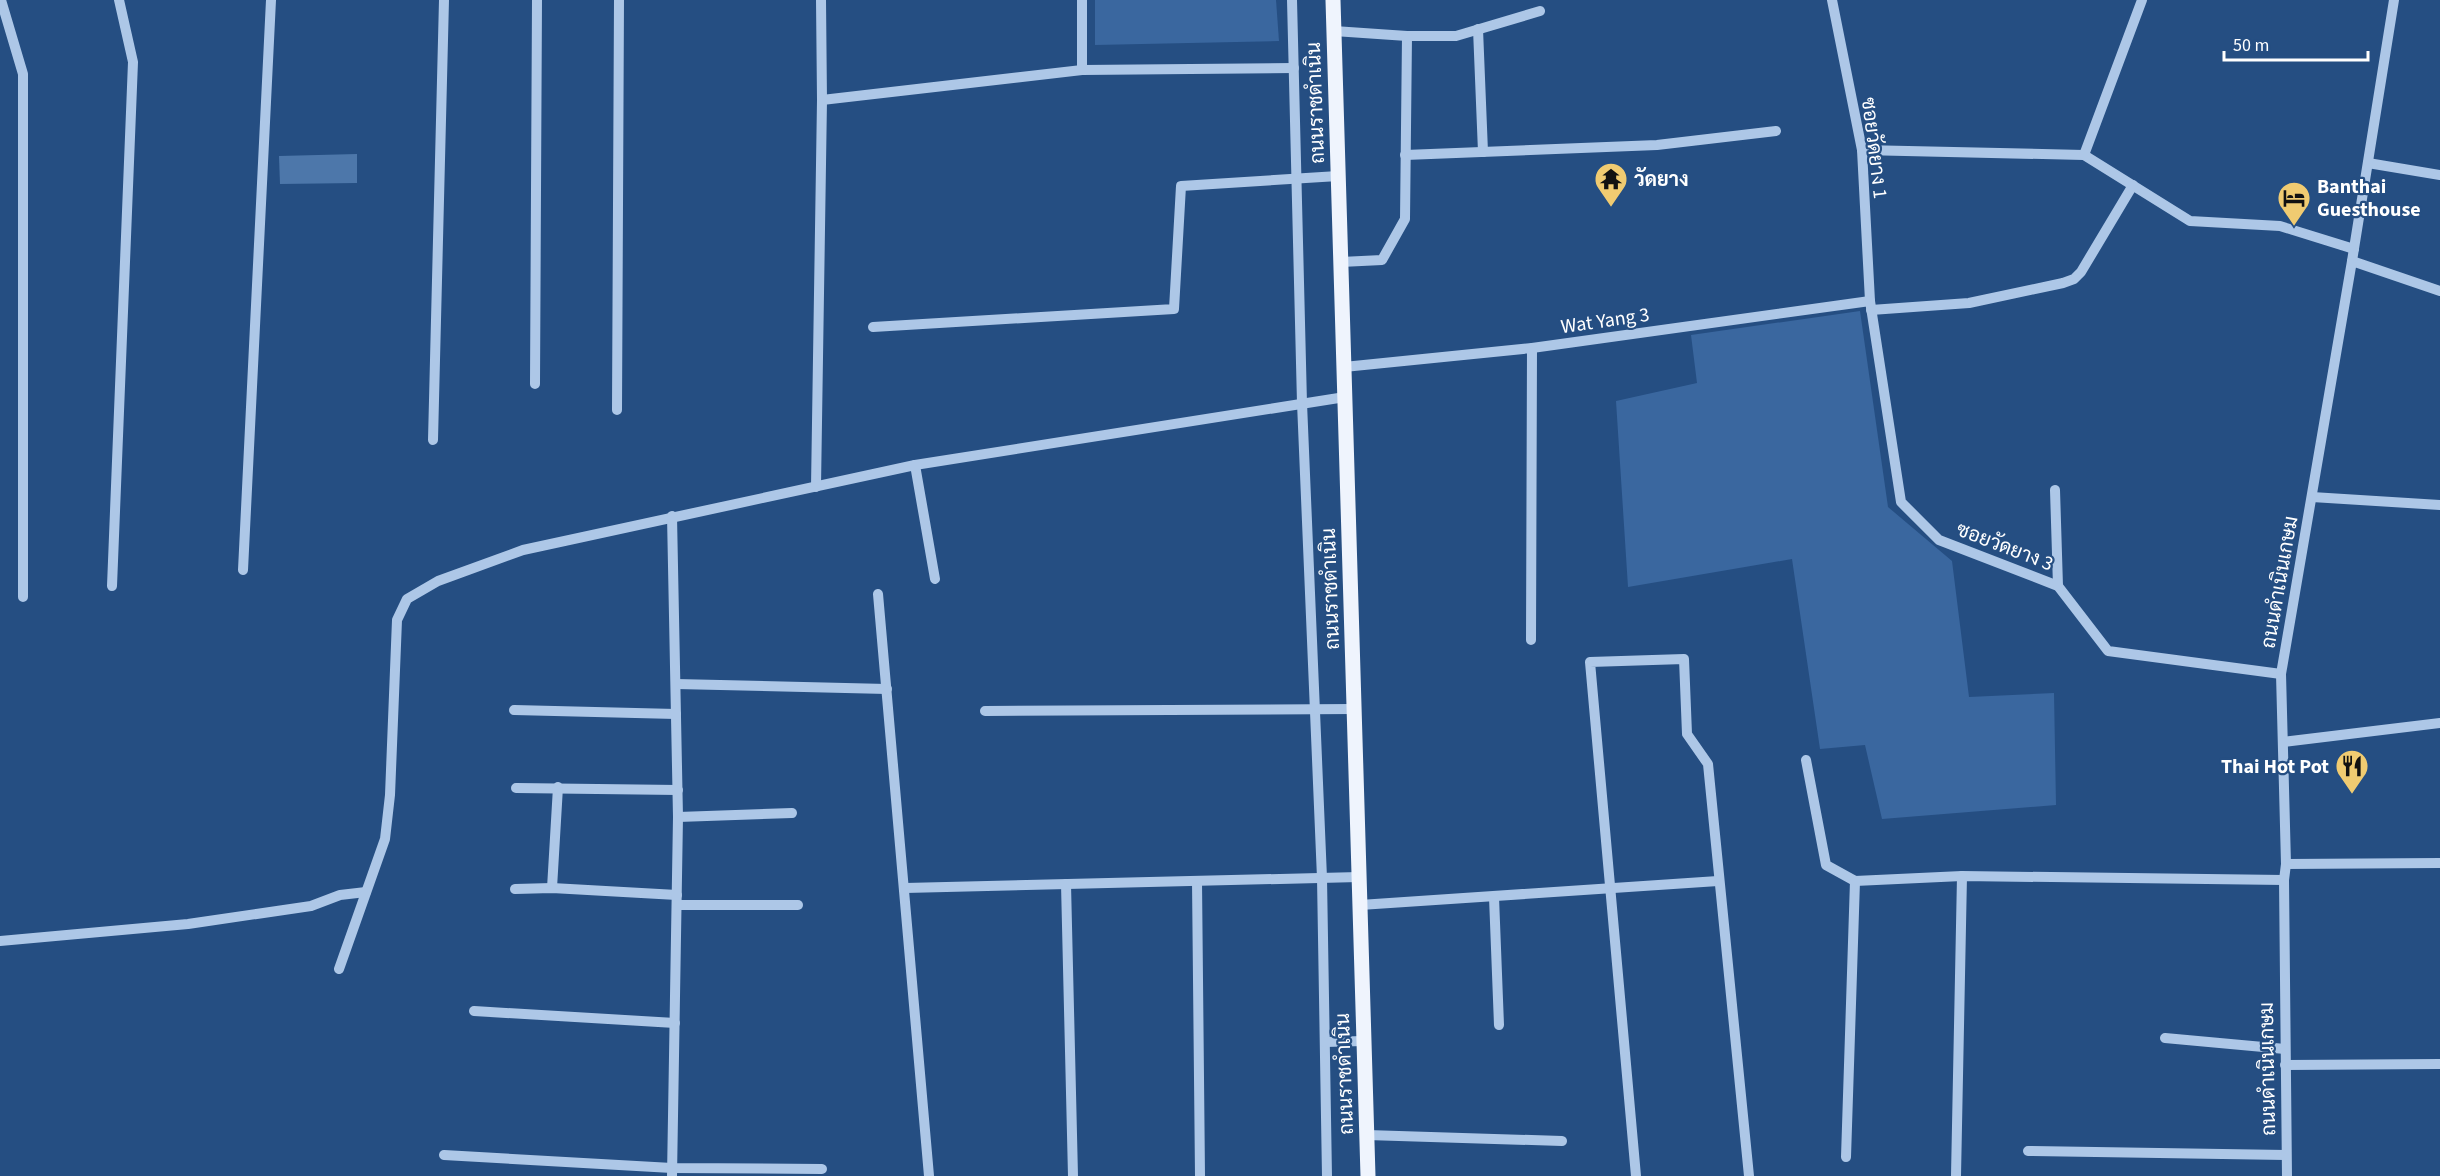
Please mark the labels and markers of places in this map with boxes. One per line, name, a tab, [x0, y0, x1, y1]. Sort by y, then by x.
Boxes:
temple icon: วัดยาง	[1593, 161, 1629, 208]
place label: วัดยาง	[1634, 166, 1689, 194]
place label: Banthai Guesthouse	[2317, 173, 2421, 224]
hotel icon: Banthai Guesthouse	[2276, 180, 2312, 227]
restaurant icon: Thai Hot Pot	[2334, 748, 2370, 795]
place label: Thai Hot Pot	[2221, 753, 2329, 781]

